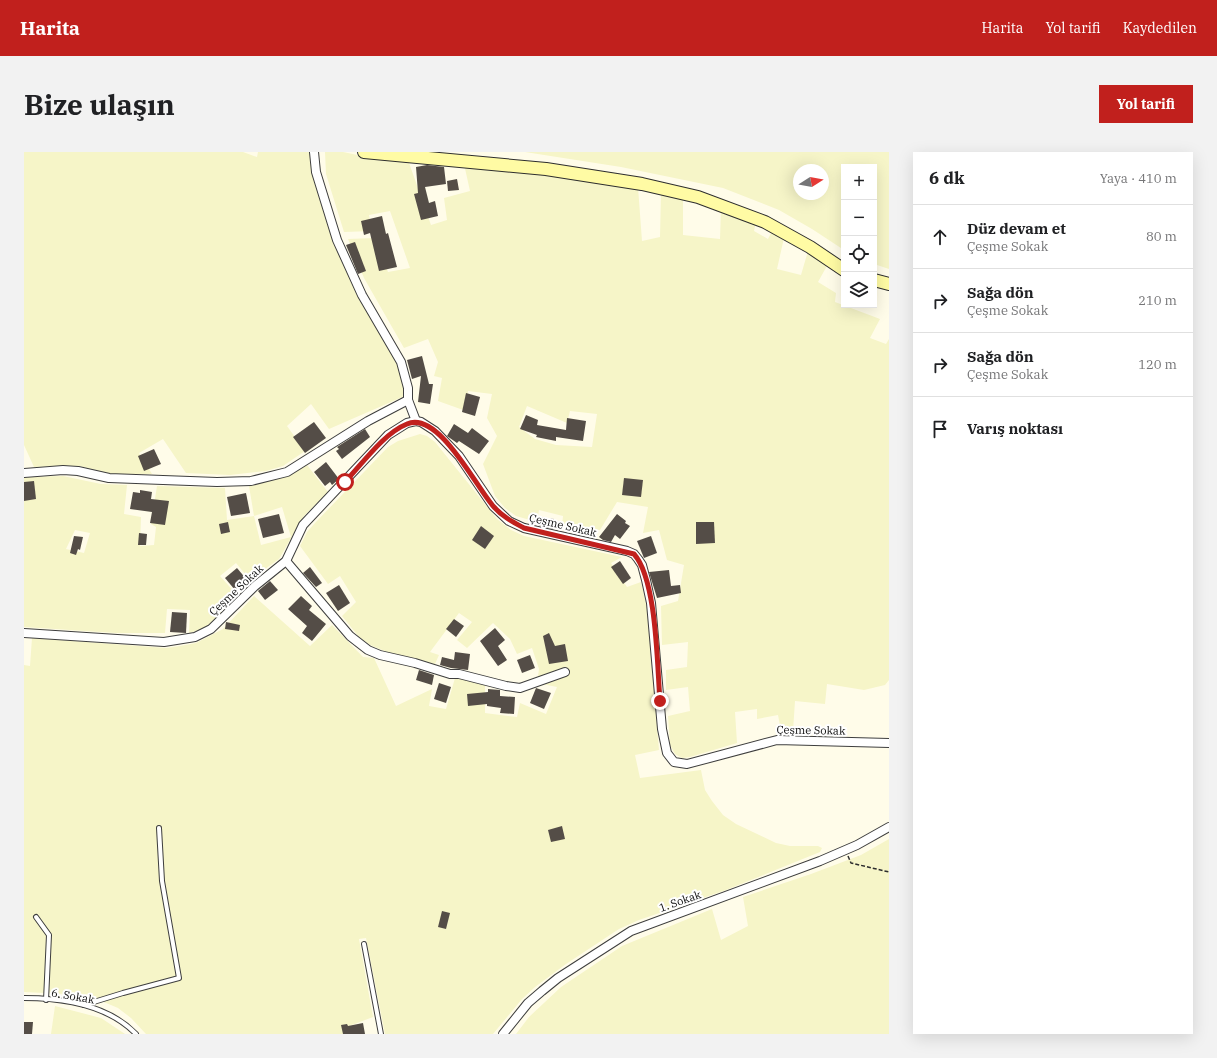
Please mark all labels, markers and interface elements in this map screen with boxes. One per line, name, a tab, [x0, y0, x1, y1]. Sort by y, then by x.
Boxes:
text: Harita	[20, 16, 80, 40]
text: Harita	[982, 19, 1023, 37]
text: Yol tarifi	[1045, 19, 1101, 37]
text: Kaydedilen	[1123, 19, 1197, 37]
button: Yol tarifi	[1099, 85, 1193, 123]
text: Bize ulaşın	[24, 86, 175, 123]
north arrow	[793, 164, 829, 200]
map controls	[841, 164, 877, 308]
button: +	[841, 164, 877, 200]
text: 6 dk	[929, 167, 964, 189]
text: Yaya · 410 m	[1100, 170, 1177, 187]
button: −	[841, 200, 877, 236]
text: Düz devam et	[967, 219, 1066, 238]
icon: ahead	[929, 226, 951, 248]
text: 80 m	[1146, 228, 1177, 245]
button: locate	[841, 236, 877, 272]
text: Çeşme Sokak	[967, 238, 1048, 255]
button: layers	[841, 272, 877, 308]
text: Sağa dön	[967, 283, 1034, 302]
icon: right	[929, 290, 951, 312]
text: 210 m	[1138, 292, 1177, 309]
text: Çeşme Sokak	[967, 302, 1048, 319]
text: Sağa dön	[967, 347, 1034, 366]
icon: right	[929, 354, 951, 376]
text: 120 m	[1138, 356, 1177, 373]
text: Çeşme Sokak	[967, 366, 1048, 383]
icon: arrive	[929, 418, 951, 440]
text: Varış noktası	[967, 419, 1063, 438]
route start	[336, 473, 354, 491]
street label: Çeşme Sokak	[528, 510, 599, 540]
street label: Çeşme Sokak	[206, 561, 266, 619]
route end	[651, 692, 669, 710]
street label: Çeşme Sokak	[777, 722, 846, 738]
street label: 1. Sokak	[657, 887, 703, 915]
street label: 6. Sokak	[50, 985, 96, 1007]

